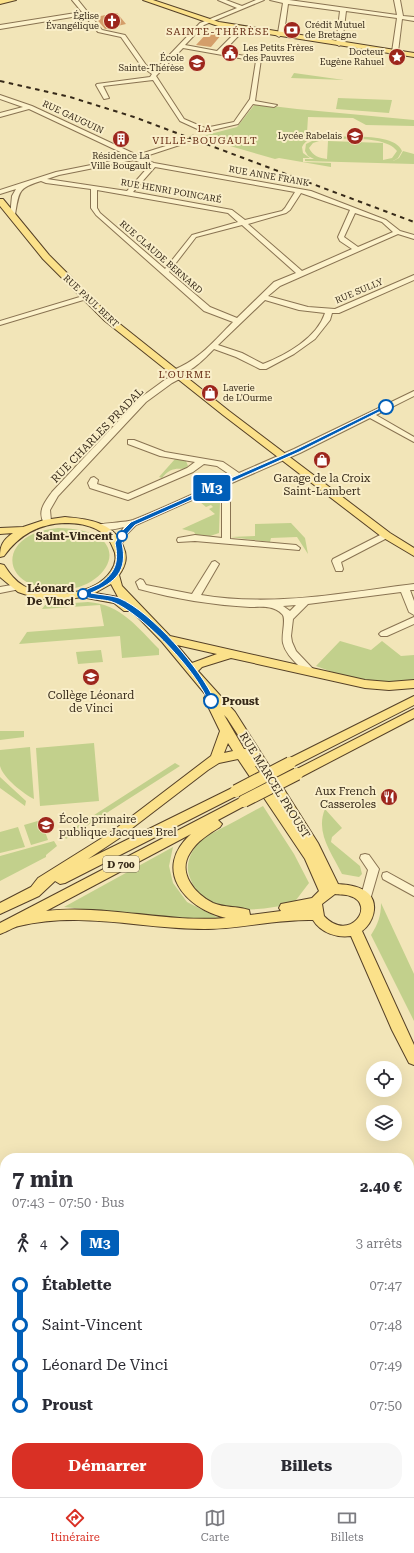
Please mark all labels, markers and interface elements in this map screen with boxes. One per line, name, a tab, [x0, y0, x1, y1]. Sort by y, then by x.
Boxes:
place label: Église Évangélique	[46, 10, 99, 31]
church icon: Église Évangélique	[102, 11, 122, 31]
bank icon: Crédit Mutuel de Bretagne	[282, 20, 302, 40]
place label: Crédit Mutuel de Bretagne	[305, 20, 365, 40]
district label: SAINTE-THÉRÈSE	[166, 26, 270, 37]
public building icon: Les Petits Frères des Pauvres	[220, 43, 240, 63]
place label: Les Petits Frères des Pauvres	[243, 43, 313, 63]
place label: Docteur Eugène Rahuel	[320, 47, 384, 67]
place icon: Docteur Eugène Rahuel	[387, 47, 407, 67]
place label: École Sainte-Thérèse	[118, 52, 184, 73]
school or university icon: École Sainte-Thérèse	[187, 53, 207, 73]
street label: RUE GAUGUIN	[41, 98, 105, 136]
district label: LA VILLE-BOUGAULT	[152, 123, 258, 146]
school or university icon: Lycée Rabelais	[345, 126, 365, 146]
building icon: Résidence La Ville Bougault	[111, 129, 131, 149]
place label: Lycée Rabelais	[278, 131, 342, 141]
place label: Résidence La Ville Bougault	[91, 151, 152, 171]
street label: RUE ANNE FRANK	[228, 164, 311, 188]
street label: RUE HENRI POINCARÉ	[120, 176, 223, 205]
street label: RUE CLAUDE BERNARD	[118, 218, 204, 296]
street label: RUE PAUL BERT	[61, 273, 121, 329]
street label: RUE SULLY	[334, 276, 385, 306]
district label: L'OURME	[158, 369, 212, 380]
shop icon: Laverie de L'Ourme	[200, 383, 220, 403]
place label: Laverie de L'Ourme	[223, 383, 272, 403]
street label: RUE CHARLES PRADAL	[48, 385, 146, 486]
unlabelled marker	[378, 399, 394, 415]
shop icon: Garage de la Croix Saint-Lambert	[312, 450, 332, 470]
place label: Garage de la Croix Saint-Lambert	[274, 472, 371, 498]
line badge: M3	[194, 475, 230, 501]
text: M3	[201, 480, 223, 496]
place label: Saint-Vincent	[36, 530, 114, 543]
marker: Saint-Vincent	[116, 530, 128, 542]
place label: Léonard De Vinci	[27, 582, 75, 608]
marker: Léonard De Vinci	[77, 588, 89, 600]
school or university icon: Collège Léonard de Vinci	[81, 667, 101, 687]
place label: Collège Léonard de Vinci	[48, 689, 134, 715]
marker: Proust	[203, 693, 219, 709]
place label: Proust	[222, 695, 260, 708]
street label: RUE MARCEL PROUST	[237, 730, 313, 841]
place label: Aux French Casseroles	[315, 785, 376, 811]
restaurant icon: Aux French Casseroles	[379, 787, 399, 807]
place label: École primaire publique Jacques Brel	[59, 812, 177, 839]
school or university icon: École primaire publique Jacques Brel	[36, 815, 56, 835]
road number: D 700	[103, 856, 139, 872]
map controls	[366, 1061, 402, 1141]
button: locate	[366, 1061, 402, 1097]
button: layers	[366, 1105, 402, 1141]
text: 7 min	[12, 1167, 73, 1192]
text: 2.40 €	[360, 1178, 402, 1196]
text: 07:43 – 07:50 · Bus	[12, 1195, 124, 1210]
icon: walk	[12, 1232, 34, 1254]
icon: forward	[53, 1232, 75, 1254]
text: M3	[89, 1235, 111, 1251]
text: 4	[40, 1236, 47, 1251]
text: 3 arrêts	[356, 1236, 402, 1251]
text: Établette	[42, 1276, 112, 1294]
text: 07:47	[370, 1278, 402, 1293]
text: Saint-Vincent	[42, 1316, 142, 1334]
text: 07:48	[370, 1318, 402, 1333]
text: Léonard De Vinci	[42, 1356, 168, 1374]
text: 07:49	[370, 1358, 402, 1373]
text: Proust	[42, 1396, 93, 1414]
text: 07:50	[370, 1398, 402, 1413]
button: Démarrer	[12, 1443, 203, 1489]
button: Billets	[211, 1443, 402, 1489]
tab: Itinéraire	[51, 1507, 100, 1544]
tab: Carte	[201, 1507, 229, 1544]
tab: Billets	[330, 1507, 363, 1544]

